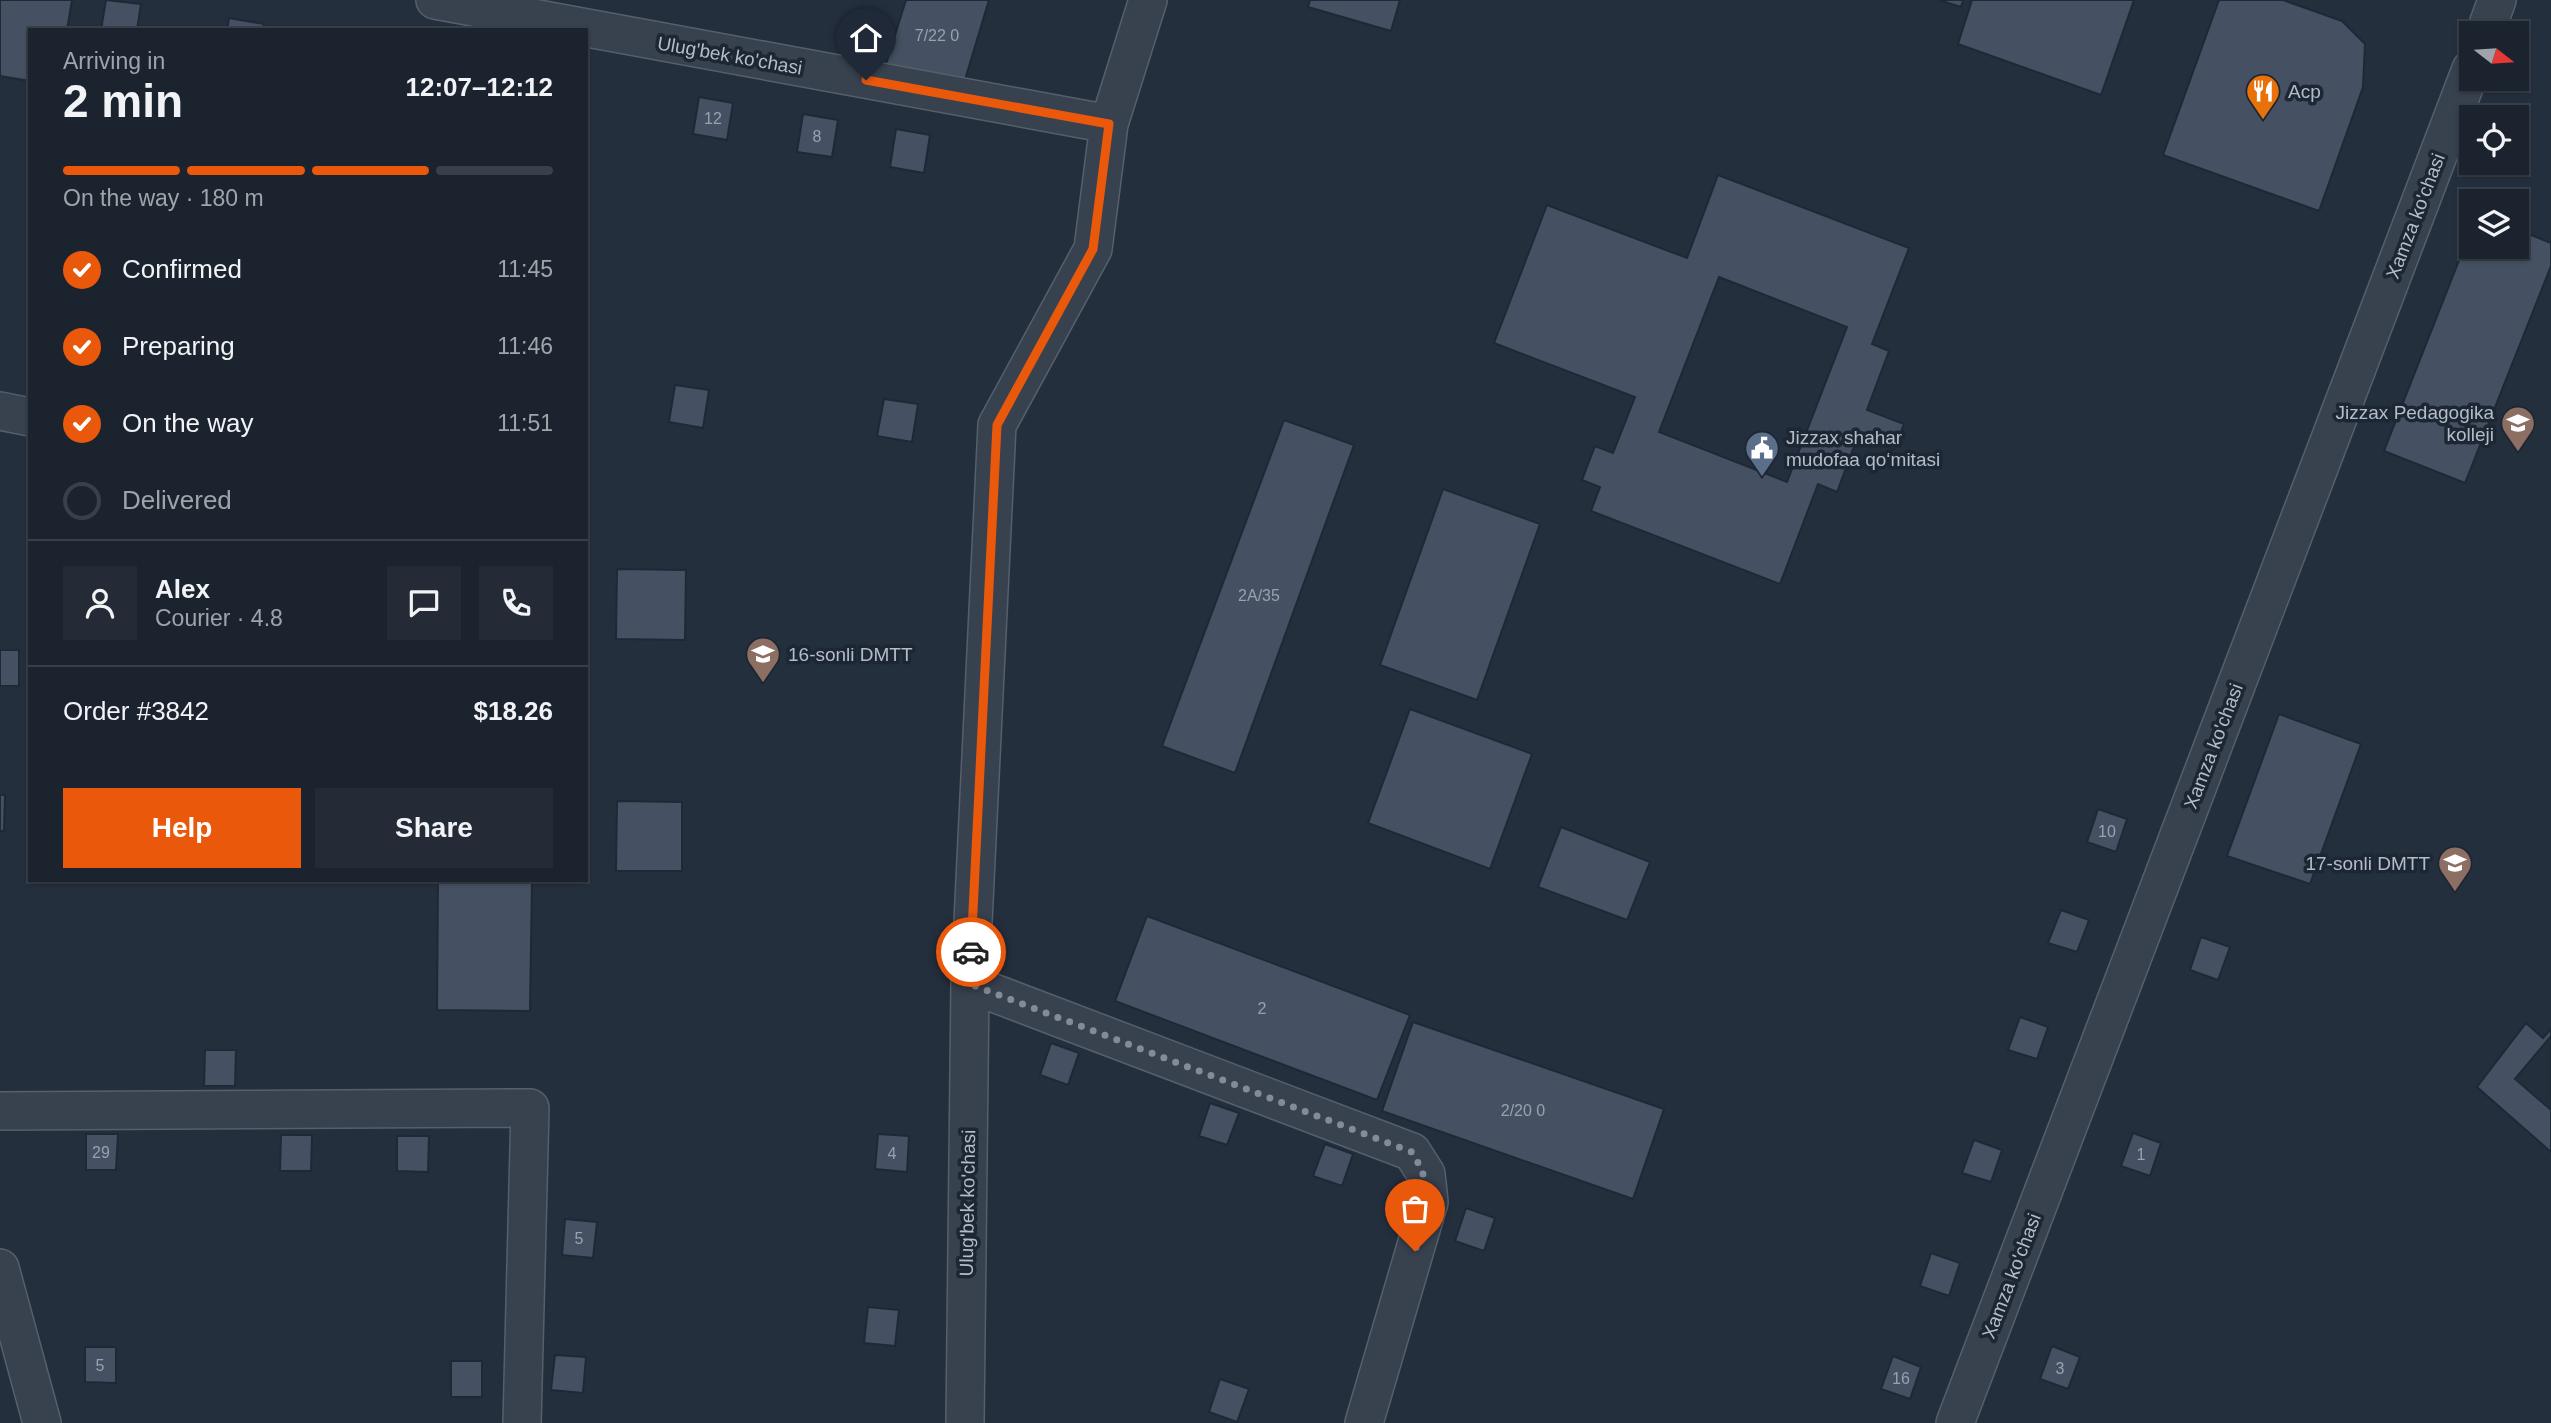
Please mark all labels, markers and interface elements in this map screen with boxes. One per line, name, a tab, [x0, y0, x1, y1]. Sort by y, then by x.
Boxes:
pin	[836, 8, 896, 80]
icon: home	[847, 19, 885, 57]
north arrow	[2459, 21, 2529, 91]
map controls	[2459, 21, 2529, 259]
house number: 7/22 0	[915, 27, 959, 44]
street label: Ulug'bek ko'chasi	[656, 32, 804, 79]
text: Arriving in	[63, 48, 165, 74]
text: 12:07–12:12	[406, 72, 553, 102]
restaurant icon: Аср	[2244, 72, 2282, 121]
text: 2 min	[63, 75, 183, 127]
place label: Аср	[2288, 81, 2321, 102]
button: locate	[2459, 105, 2529, 175]
house number: 12	[704, 110, 722, 127]
house number: 8	[813, 128, 822, 145]
street label: Xamza ko'chasi	[2382, 151, 2449, 282]
text: On the way · 180 m	[63, 185, 264, 211]
button: layers	[2459, 189, 2529, 259]
icon: check	[63, 251, 101, 289]
text: Confirmed	[122, 254, 242, 284]
text: 11:45	[497, 256, 553, 282]
icon: check	[63, 328, 101, 366]
text: Preparing	[122, 331, 235, 361]
text: 11:46	[497, 333, 553, 359]
place label: Jizzax Pedagogika kolleji	[2336, 402, 2494, 445]
school or university icon: Jizzax Pedagogika kolleji	[2499, 404, 2537, 453]
icon: check	[63, 405, 101, 443]
text: On the way	[122, 408, 254, 438]
text: 11:51	[497, 410, 553, 436]
place label: Jizzax shahar mudofaa qoʻmitasi	[1786, 427, 1940, 470]
public building icon: Jizzax shahar mudofaa qoʻmitasi	[1743, 429, 1781, 478]
text: Delivered	[122, 485, 232, 515]
button: person	[63, 566, 137, 640]
button: chat	[387, 566, 461, 640]
button: phone	[479, 566, 553, 640]
text: Alex	[155, 574, 210, 604]
house number: 2А/35	[1238, 587, 1280, 604]
text: Courier · 4.8	[155, 605, 283, 631]
school or university icon: 16-sonli DMTT	[744, 635, 782, 684]
place label: 16-sonli DMTT	[788, 644, 913, 665]
street label: Xamza ko'chasi	[2180, 681, 2247, 812]
text: Order #3842	[63, 696, 209, 726]
text: $18.26	[473, 696, 553, 726]
button: Help	[63, 788, 301, 868]
button: Share	[315, 788, 553, 868]
house number: 10	[2098, 823, 2116, 840]
school or university icon: 17-sonli DMTT	[2436, 844, 2474, 893]
place label: 17-sonli DMTT	[2305, 853, 2430, 874]
courier	[936, 917, 1006, 987]
icon: car	[952, 933, 990, 971]
house number: 2	[1258, 1000, 1267, 1017]
house number: 2/20 0	[1501, 1102, 1545, 1119]
street label: Ulug'bek ko'chasi	[956, 1130, 979, 1277]
house number: 29	[92, 1144, 110, 1161]
house number: 4	[888, 1145, 897, 1162]
house number: 1	[2137, 1146, 2146, 1163]
pin	[1385, 1179, 1445, 1251]
icon: bag	[1396, 1190, 1434, 1228]
street label: Xamza ko'chasi	[1978, 1211, 2045, 1342]
house number: 5	[575, 1230, 584, 1247]
house number: 5	[96, 1357, 105, 1374]
house number: 3	[2056, 1360, 2065, 1377]
house number: 16	[1892, 1370, 1910, 1387]

